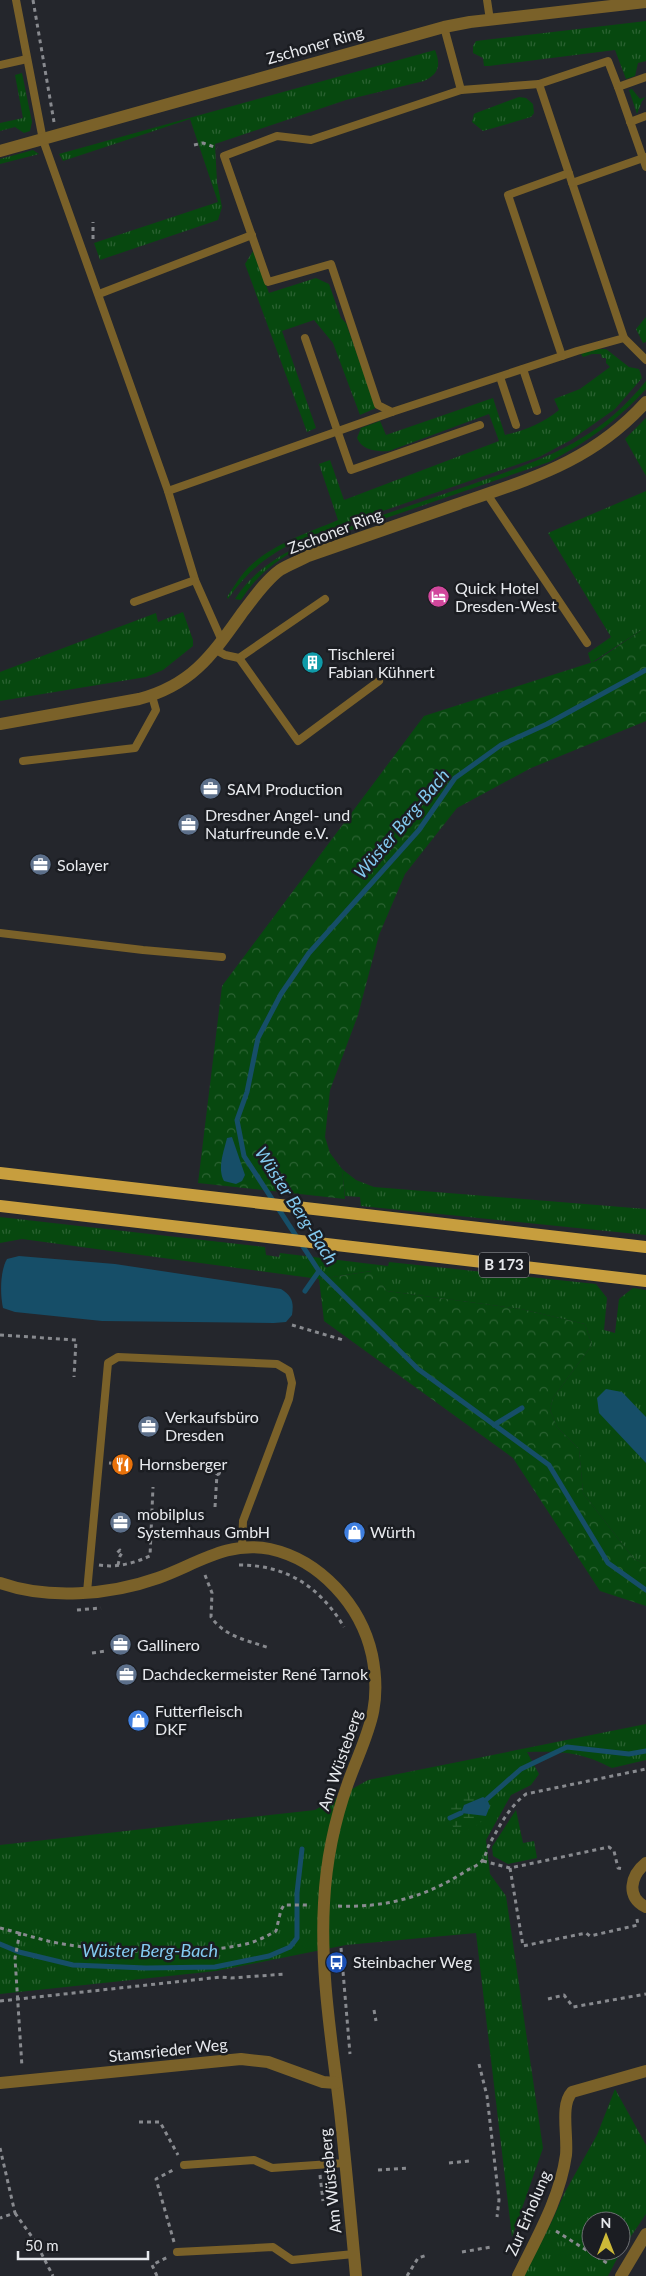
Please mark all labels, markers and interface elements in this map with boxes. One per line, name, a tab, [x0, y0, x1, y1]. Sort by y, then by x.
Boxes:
street label: Zschoner Ring	[264, 22, 366, 67]
street label: Zschoner Ring	[285, 504, 385, 557]
place label: Quick Hotel Dresden-West	[455, 578, 557, 615]
hotel icon: Quick Hotel Dresden-West	[427, 585, 451, 609]
place label: Tischlerei Fabian Kühnert	[328, 644, 435, 681]
building icon: Tischlerei Fabian Kühnert	[300, 651, 324, 675]
water label: Wüster Berg-Bach	[349, 764, 453, 883]
office icon: SAM Production	[199, 777, 223, 801]
place label: SAM Production	[227, 779, 343, 798]
place label: Dresdner Angel- und Naturfreunde e.V.	[205, 805, 350, 842]
office icon: Dresdner Angel- und Naturfreunde e.V.	[177, 812, 201, 836]
office icon: Solayer	[29, 853, 53, 877]
place label: Solayer	[57, 855, 109, 874]
water label: Wüster Berg-Bach	[251, 1142, 343, 1269]
road number: B 173	[479, 1252, 529, 1278]
place label: Verkaufsbüro Dresden	[165, 1407, 259, 1444]
office icon: Verkaufsbüro Dresden	[137, 1414, 161, 1438]
restaurant icon: Hornsberger	[111, 1452, 135, 1476]
place label: Hornsberger	[139, 1454, 227, 1473]
place label: mobilplus Systemhaus GmbH	[137, 1504, 270, 1541]
office icon: mobilplus Systemhaus GmbH	[109, 1511, 133, 1535]
shop icon: Würth	[342, 1520, 366, 1544]
place label: Würth	[370, 1522, 415, 1541]
office icon: Gallinero	[109, 1633, 133, 1657]
place label: Gallinero	[137, 1635, 200, 1654]
office icon: Dachdeckermeister René Tarnok	[114, 1662, 138, 1686]
place label: Dachdeckermeister René Tarnok	[142, 1664, 369, 1683]
place label: Futterfleisch DKF	[155, 1701, 243, 1738]
street label: Am Wüsteberg	[313, 1707, 366, 1813]
shop icon: Futterfleisch DKF	[127, 1708, 151, 1732]
water label: Wüster Berg-Bach	[82, 1939, 218, 1961]
bus stop icon: Steinbacher Weg	[325, 1950, 349, 1974]
place label: Steinbacher Weg	[353, 1952, 472, 1971]
street label: Stamsrieder Weg	[108, 2034, 228, 2065]
street label: Am Wüsteberg	[315, 2128, 344, 2234]
street label: Zur Erholung	[501, 2167, 554, 2258]
north arrow	[581, 2211, 631, 2261]
text: N	[601, 2214, 611, 2231]
scale bar	[18, 2228, 148, 2260]
text: 50 m	[25, 2236, 59, 2254]

